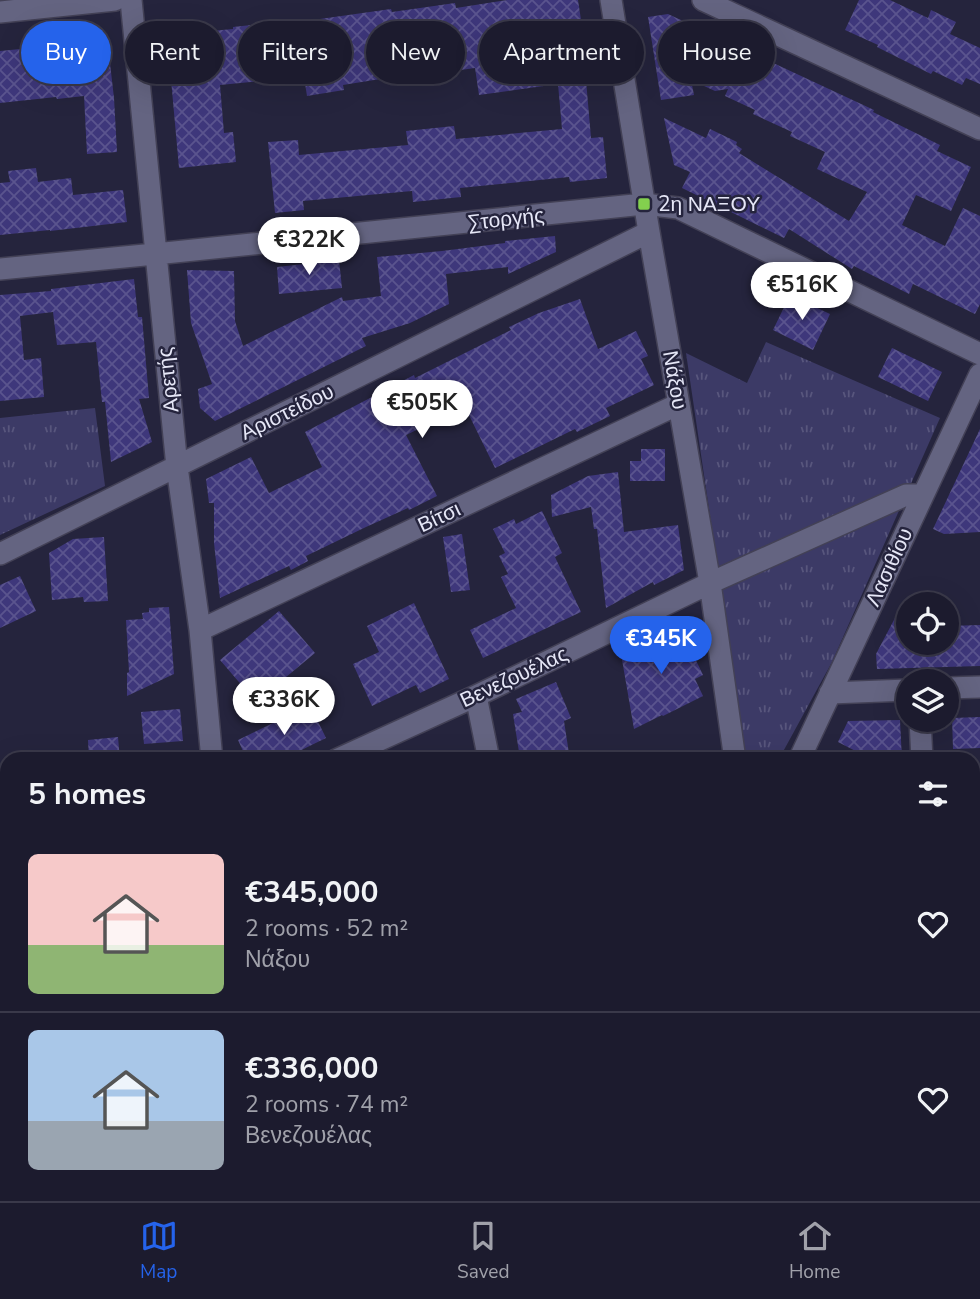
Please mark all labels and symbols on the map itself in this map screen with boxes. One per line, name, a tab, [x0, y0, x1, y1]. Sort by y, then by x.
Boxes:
place label: 2η ΝΑΞΟΥ	[658, 190, 760, 218]
marker: 2η ΝΑΞΟΥ	[636, 196, 652, 212]
street label: Στοργής	[466, 201, 546, 237]
pin: €322K	[260, 218, 358, 277]
pin: €516K	[753, 262, 851, 322]
street label: Αρετής	[151, 346, 185, 414]
street label: Νάξου	[656, 348, 694, 412]
street label: Αριστείδου	[236, 377, 338, 447]
pin: €505K	[373, 380, 471, 440]
street label: Βίτσι	[413, 495, 465, 539]
street label: Λασιθίου	[859, 523, 919, 611]
pin: €345K	[612, 616, 710, 676]
street label: Βενεζουέλας	[455, 640, 573, 714]
pin: €336K	[235, 678, 333, 737]

